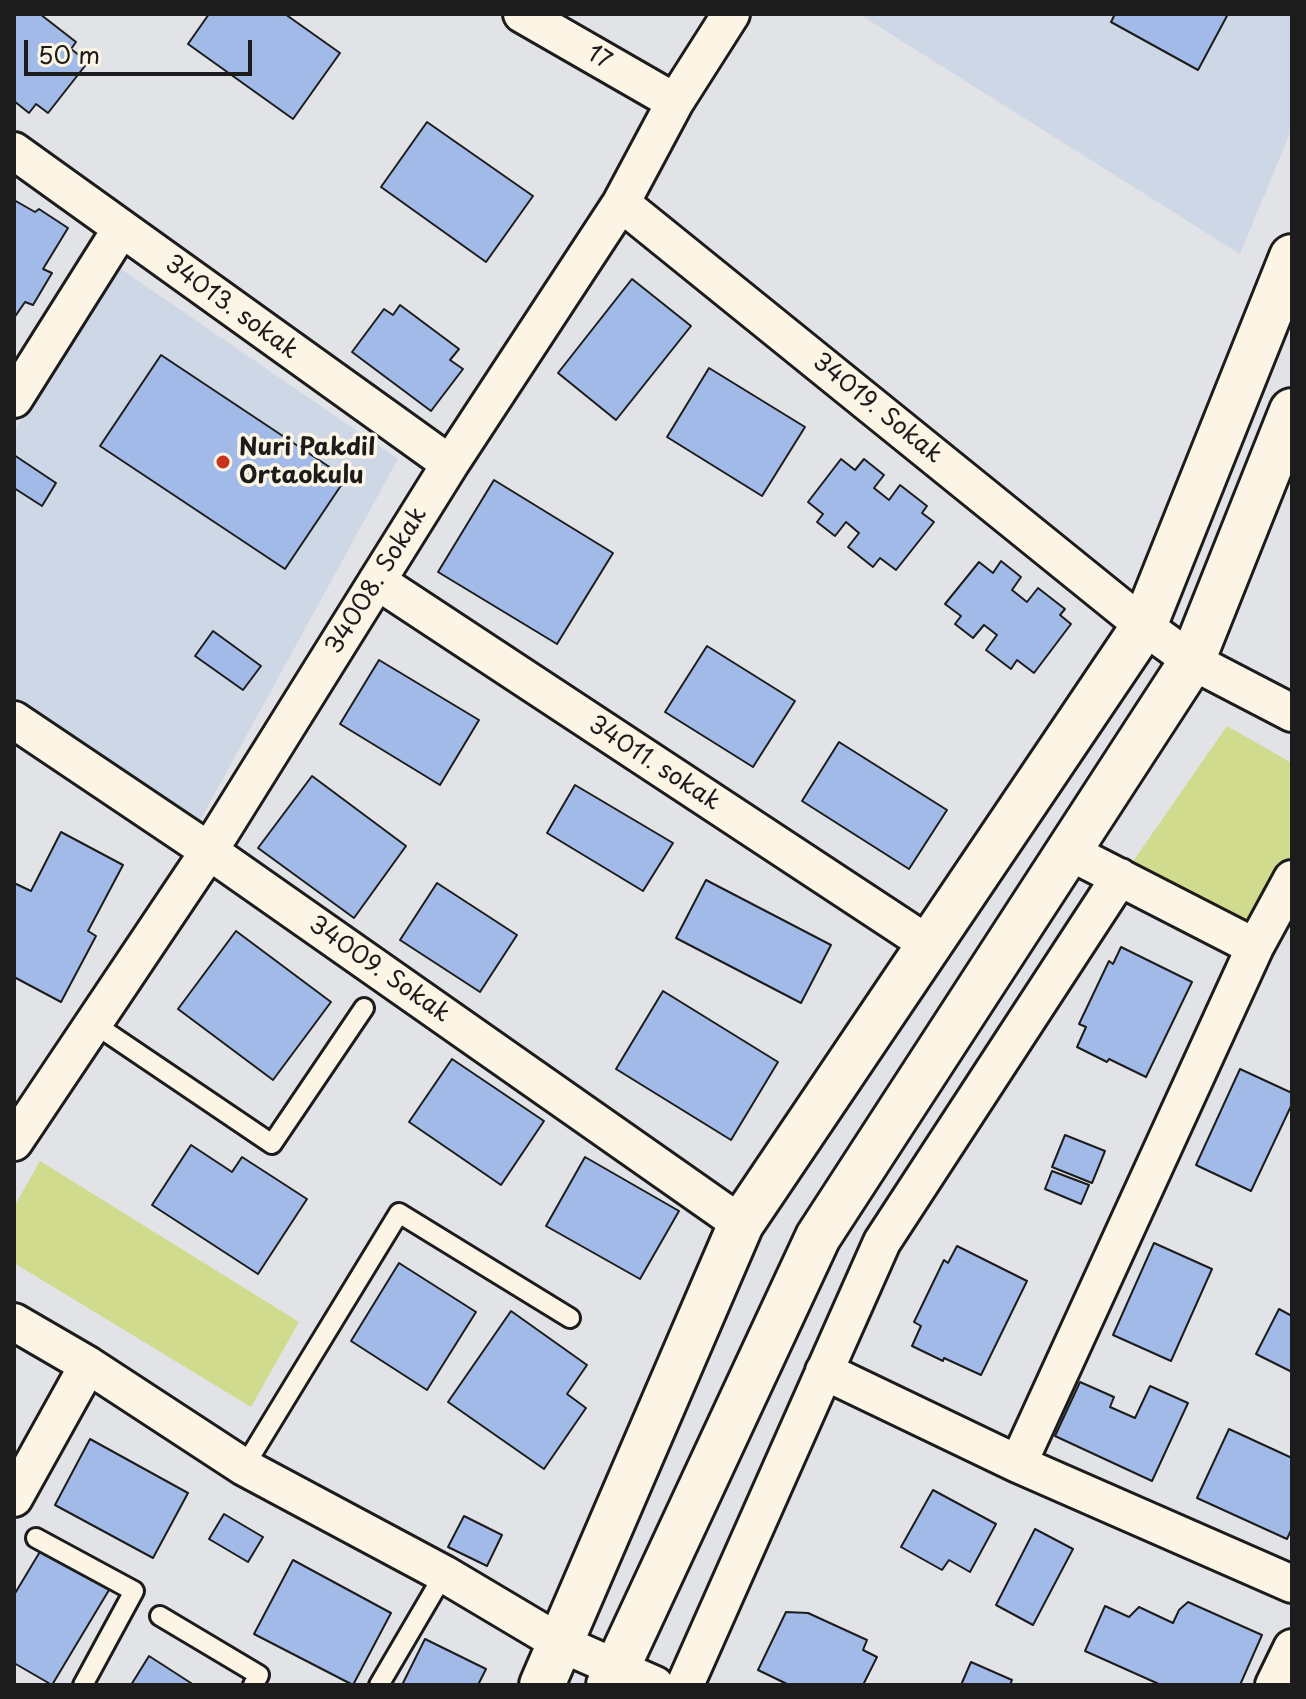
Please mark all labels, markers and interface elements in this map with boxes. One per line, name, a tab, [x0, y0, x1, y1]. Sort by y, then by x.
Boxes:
scale bar	[28, 24, 256, 74]
text: 50 m	[38, 36, 100, 72]
street label: 17	[582, 40, 616, 76]
street label: 34013. sokak	[159, 250, 303, 366]
street label: 34019. Sokak	[806, 348, 948, 470]
place label: Nuri Pakdil Ortaokulu	[239, 434, 375, 490]
marker: Nuri Pakdil Ortaokulu	[214, 453, 232, 471]
street label: 34008. Sokak	[320, 502, 434, 660]
street label: 34011. sokak	[583, 711, 725, 817]
street label: 34009. Sokak	[303, 911, 455, 1029]

